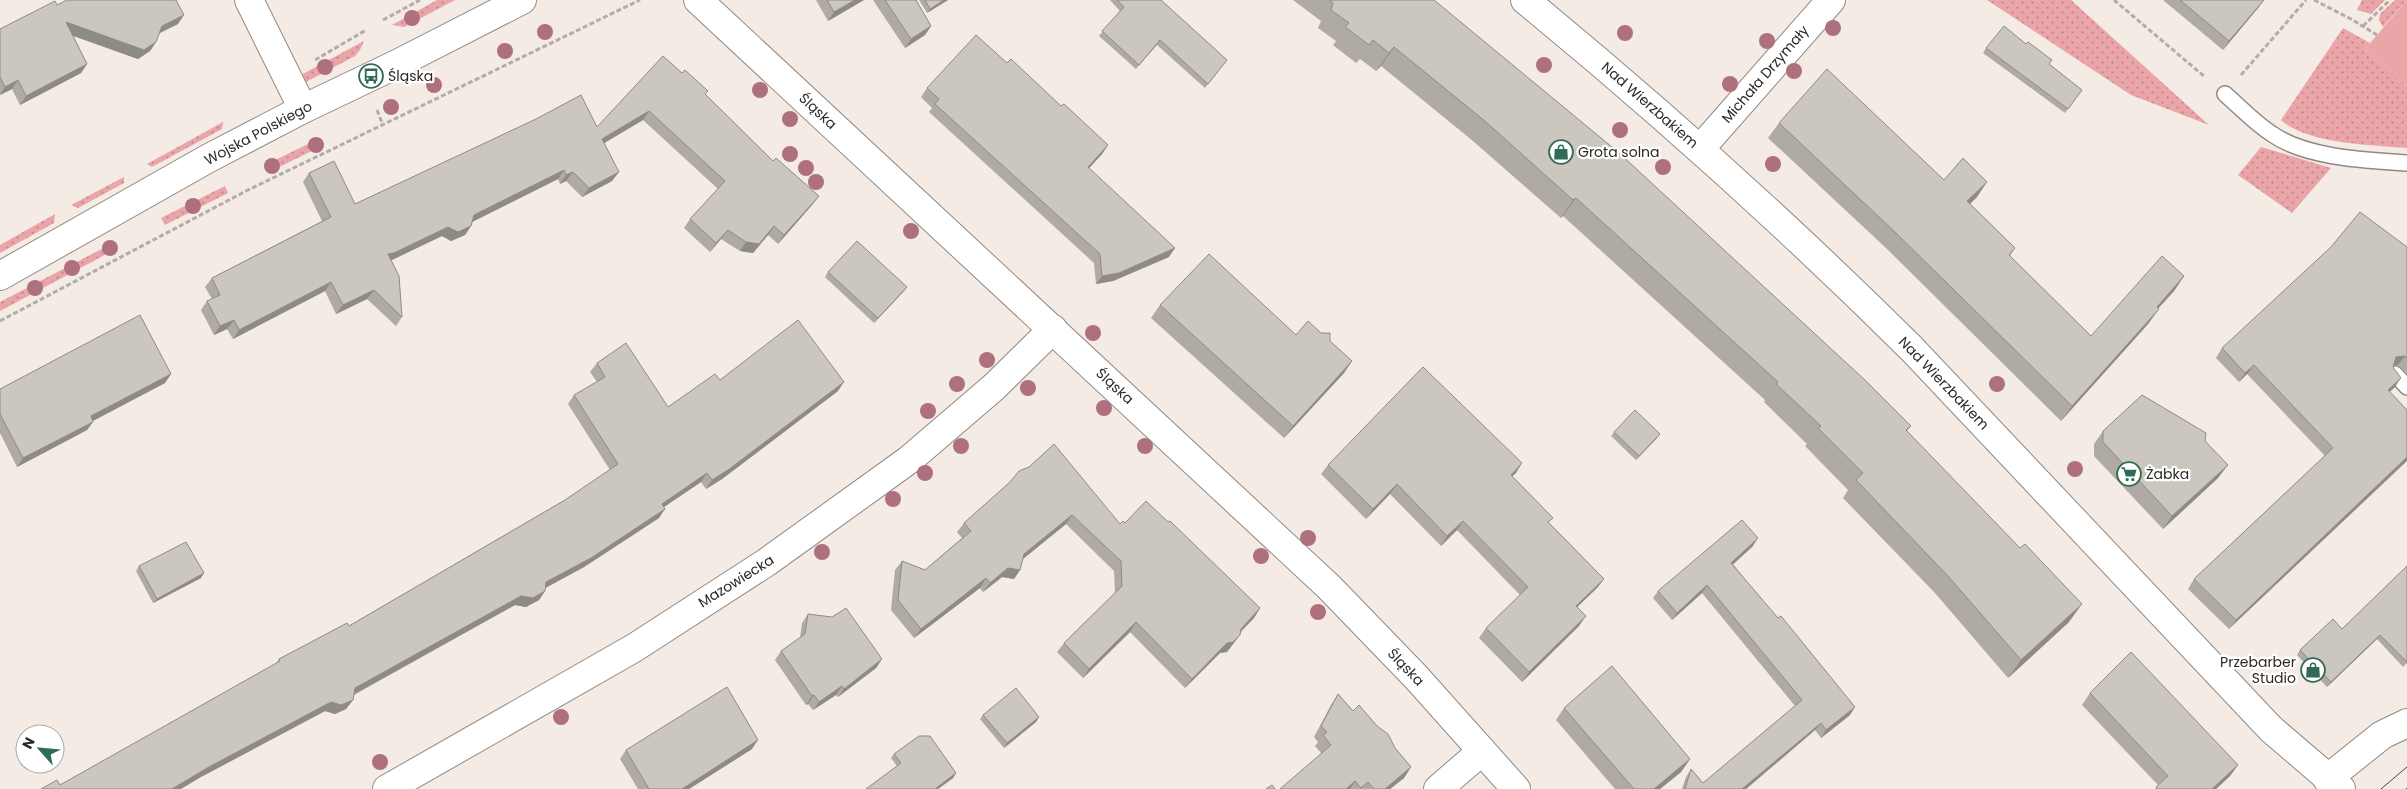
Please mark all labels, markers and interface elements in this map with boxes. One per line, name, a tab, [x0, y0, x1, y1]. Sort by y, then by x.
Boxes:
street label: Michała Drzymały	[1717, 21, 1813, 127]
street label: Nad Wierzbakiem	[1597, 57, 1703, 153]
bus stop icon: Śląska	[358, 63, 384, 89]
place label: Śląska	[388, 66, 433, 86]
street label: Śląska	[795, 88, 841, 134]
street label: Wojska Polskiego	[201, 96, 315, 170]
shop icon: Grota solna	[1548, 139, 1574, 165]
place label: Grota solna	[1578, 142, 1660, 162]
street label: Nad Wierzbakiem	[1894, 332, 1994, 434]
street label: Śląska	[1092, 363, 1138, 409]
supermarket icon: Żabka	[2116, 461, 2142, 487]
place label: Żabka	[2146, 464, 2189, 484]
street label: Mazowiecka	[694, 550, 778, 612]
street label: Śląska	[1383, 644, 1429, 690]
place label: Przebarber Studio	[2220, 652, 2296, 688]
shop icon: Przebarber Studio	[2300, 657, 2326, 683]
north arrow	[15, 724, 65, 774]
text: N	[17, 734, 40, 752]

